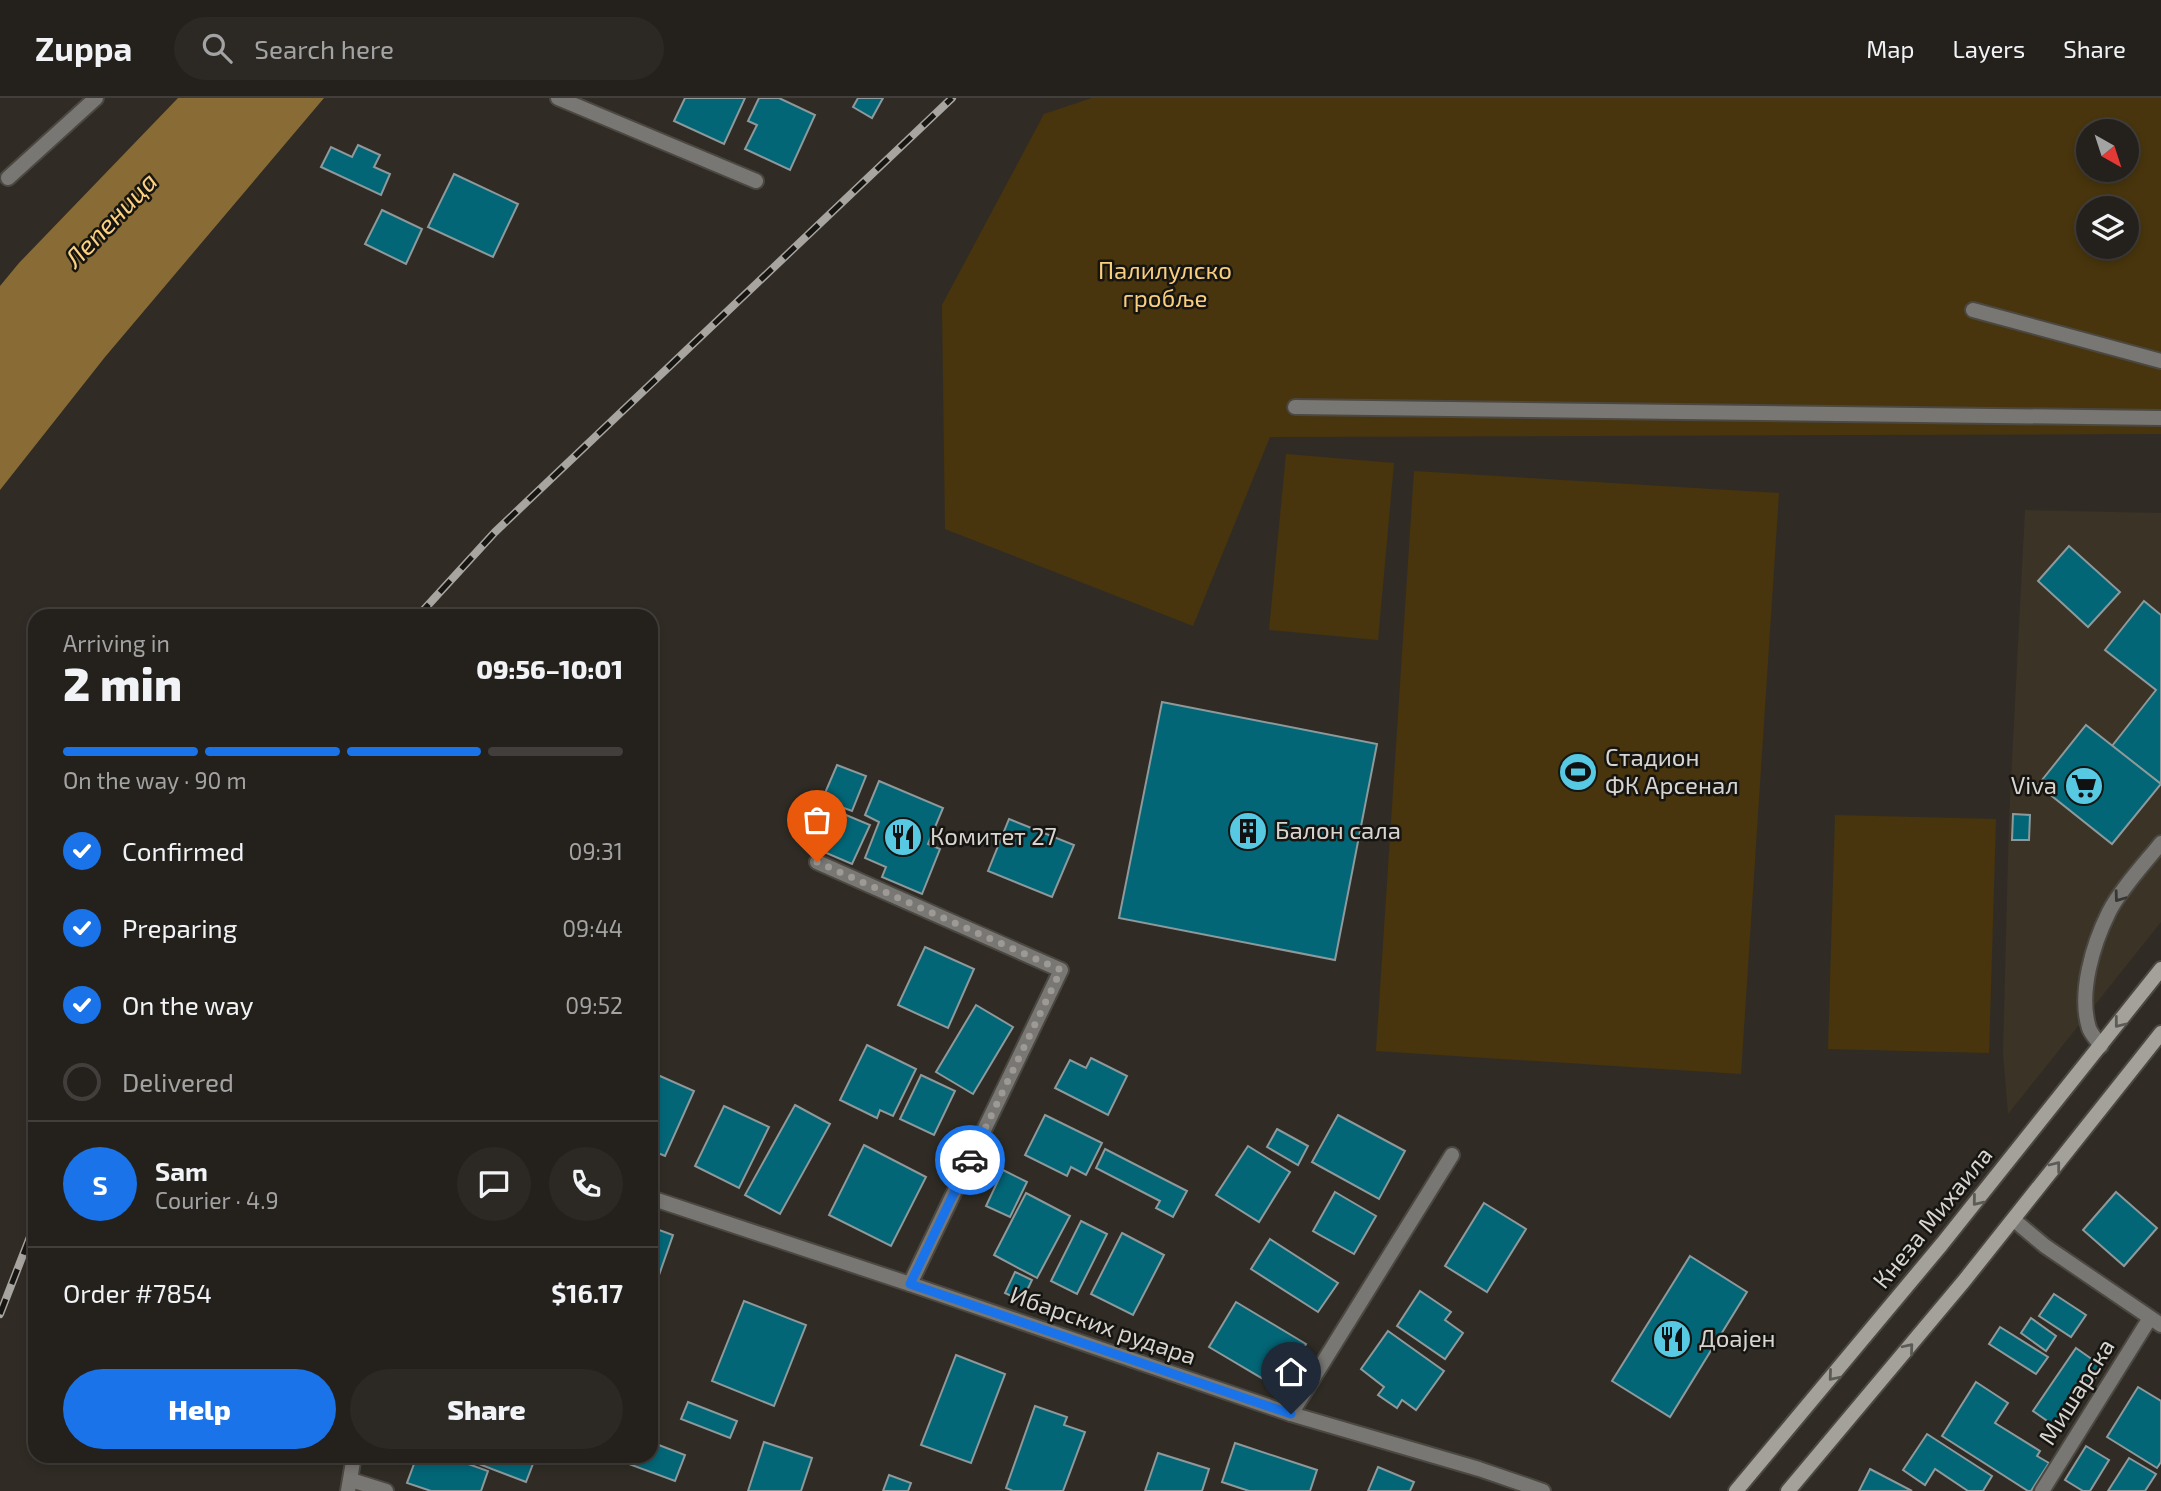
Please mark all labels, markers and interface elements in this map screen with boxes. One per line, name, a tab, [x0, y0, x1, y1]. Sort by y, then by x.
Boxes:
search box	[174, 17, 664, 80]
text: Zuppa	[35, 28, 132, 68]
icon: search	[198, 29, 236, 67]
text: Search here	[254, 33, 394, 64]
text: Map	[1866, 34, 1914, 63]
text: Layers	[1952, 34, 2025, 63]
text: Share	[2063, 34, 2126, 63]
north arrow	[2076, 119, 2138, 182]
map controls	[2076, 119, 2139, 259]
water label: Лепеница	[56, 165, 163, 274]
button: layers	[2076, 196, 2139, 259]
park label: Палилулско гробље	[1098, 255, 1232, 312]
text: Arriving in	[63, 629, 170, 657]
text: 09:56–10:01	[476, 653, 623, 684]
text: 2 min	[63, 655, 182, 710]
place label: Стадион ФК Арсенал	[1605, 742, 1739, 799]
sports icon: Стадион ФК Арсенал	[1557, 751, 1599, 793]
supermarket icon: Viva	[2063, 765, 2105, 807]
text: On the way · 90 m	[63, 766, 247, 794]
place label: Viva	[2011, 770, 2057, 799]
pin	[787, 790, 847, 862]
icon: bag	[798, 801, 836, 839]
building icon: Балон сала	[1227, 810, 1269, 852]
place label: Балон сала	[1275, 815, 1401, 844]
restaurant icon: Комитет 27	[882, 816, 924, 858]
place label: Комитет 27	[930, 821, 1057, 850]
icon: check	[63, 832, 101, 870]
text: Confirmed	[122, 835, 245, 866]
text: 09:31	[569, 837, 623, 865]
one-way arrow	[2115, 889, 2128, 902]
icon: check	[63, 909, 101, 947]
text: Preparing	[122, 912, 237, 943]
text: 09:44	[562, 914, 623, 942]
icon: check	[63, 986, 101, 1024]
text: On the way	[122, 989, 253, 1020]
text: 09:52	[565, 991, 623, 1019]
one-way arrow	[2115, 1015, 2128, 1027]
text: Delivered	[122, 1066, 234, 1097]
courier	[935, 1125, 1005, 1195]
street label: Кнеза Михаила	[1866, 1140, 1998, 1294]
icon: car	[951, 1141, 989, 1179]
button: chat	[457, 1147, 531, 1221]
button: phone	[549, 1147, 623, 1221]
text: Sam	[155, 1155, 208, 1186]
one-way arrow	[2048, 1161, 2061, 1174]
text: S	[92, 1169, 108, 1200]
text: Courier · 4.9	[155, 1186, 279, 1214]
one-way arrow	[1973, 1193, 1986, 1205]
text: Order #7854	[63, 1277, 212, 1308]
text: $16.17	[551, 1277, 623, 1308]
street label: Ибарских рудара	[1006, 1279, 1200, 1371]
restaurant icon: Доајен	[1651, 1318, 1693, 1360]
place label: Доајен	[1699, 1323, 1776, 1352]
street label: Мишарска	[2032, 1333, 2120, 1450]
pin	[1261, 1342, 1321, 1414]
one-way arrow	[1901, 1343, 1913, 1356]
icon: home	[1272, 1353, 1310, 1391]
one-way arrow	[1829, 1368, 1841, 1381]
button: Help	[63, 1369, 336, 1449]
button: Share	[350, 1369, 623, 1449]

